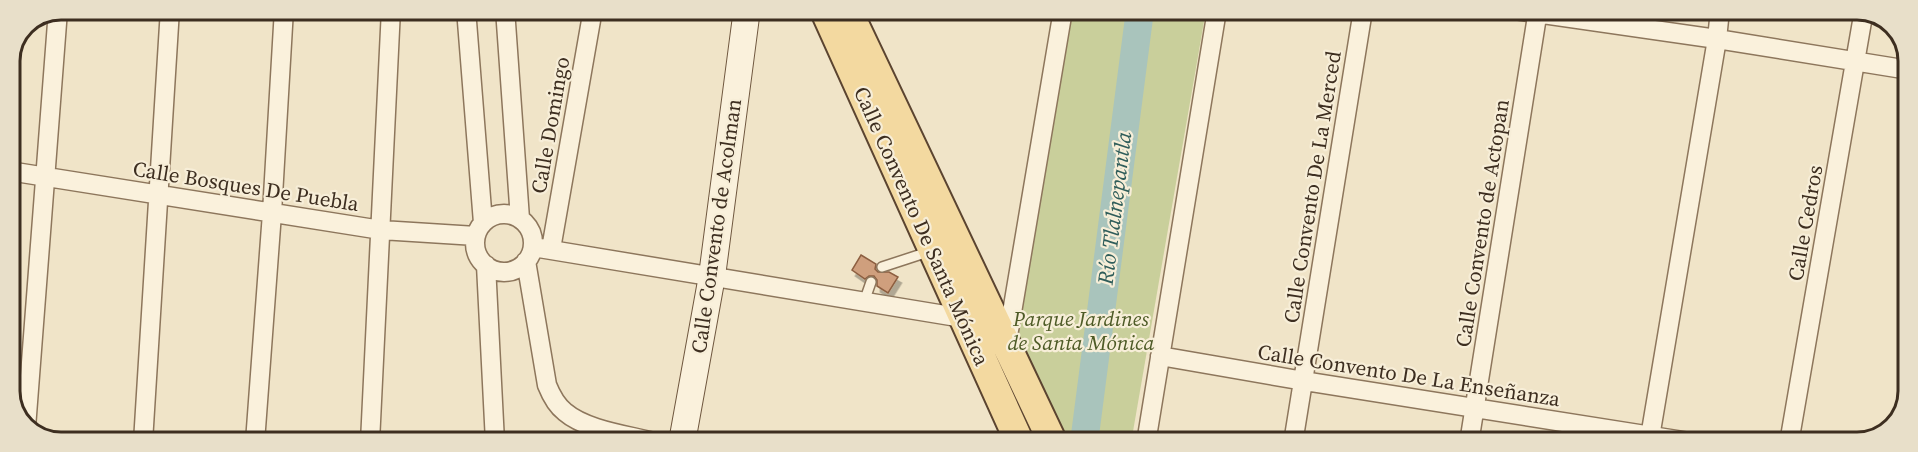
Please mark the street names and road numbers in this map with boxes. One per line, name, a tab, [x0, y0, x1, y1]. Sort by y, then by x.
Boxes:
street label: Calle Convento De La Merced	[1276, 49, 1348, 325]
street label: Calle Domingo	[524, 54, 576, 196]
street label: Calle Convento De Santa Mónica	[847, 82, 997, 370]
street label: Calle Convento de Acolman	[684, 97, 748, 355]
street label: Calle Convento de Actopan	[1448, 97, 1516, 349]
street label: Calle Bosques De Puebla	[131, 154, 361, 218]
street label: Calle Cedros	[1781, 163, 1829, 283]
street label: Calle Convento De La Enseñanza	[1256, 337, 1563, 413]

